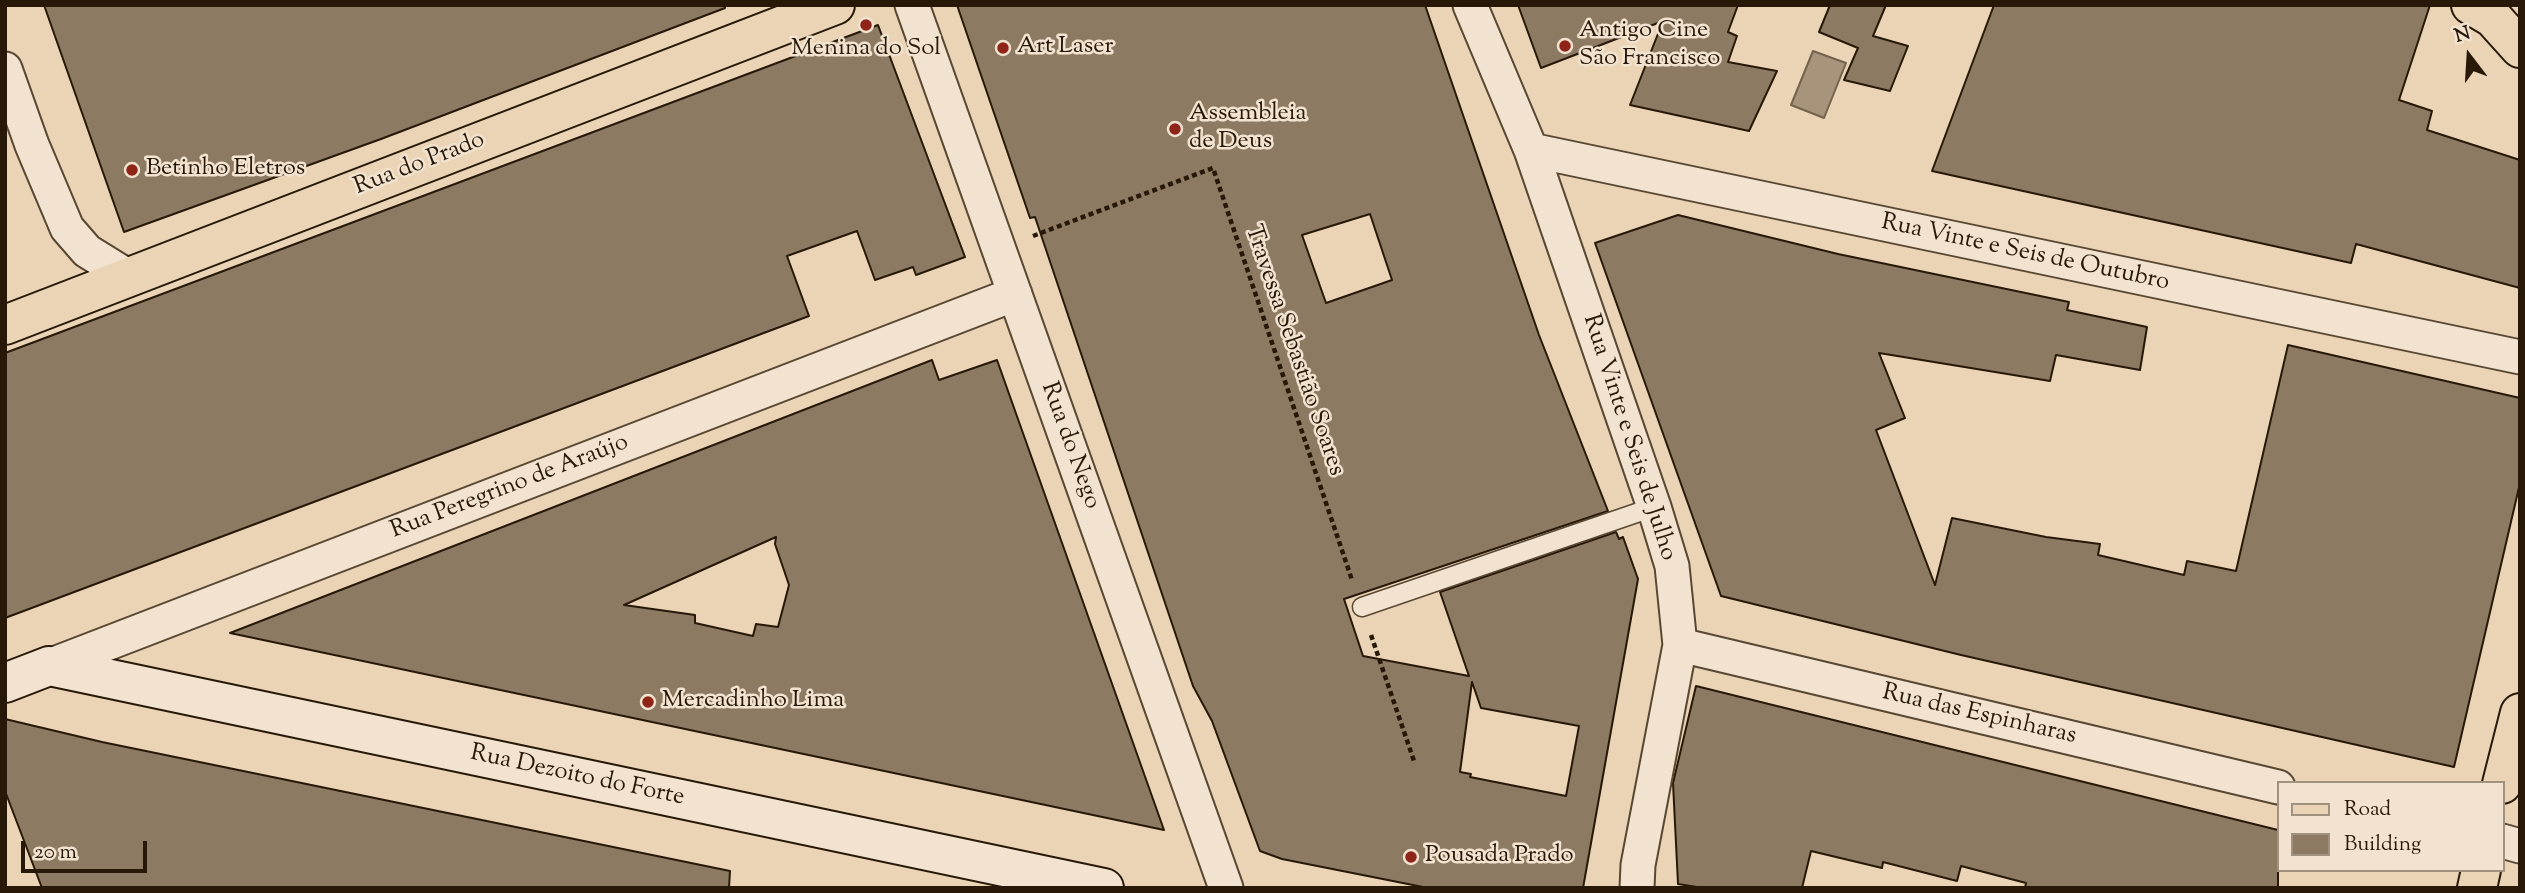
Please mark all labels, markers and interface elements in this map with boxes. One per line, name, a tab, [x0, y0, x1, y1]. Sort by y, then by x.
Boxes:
marker: Menina do Sol	[858, 17, 874, 33]
place label: Antigo Cine São Francisco	[1579, 18, 1720, 74]
text: N	[2452, 20, 2474, 51]
north arrow	[2434, 21, 2504, 91]
place label: Art Laser	[1017, 34, 1113, 62]
place label: Menina do Sol	[791, 36, 941, 64]
marker: Antigo Cine São Francisco	[1557, 38, 1573, 54]
marker: Art Laser	[995, 40, 1011, 56]
place label: Assembleia de Deus	[1189, 101, 1307, 157]
marker: Assembleia de Deus	[1167, 121, 1183, 137]
street label: Rua do Prado	[351, 127, 489, 203]
place label: Betinho Eletros	[146, 156, 305, 184]
marker: Betinho Eletros	[124, 162, 140, 178]
street label: Rua Vinte e Seis de Outubro	[1878, 209, 2172, 299]
street label: Travessa Sebastião Soares	[1237, 222, 1349, 480]
street label: Rua Vinte e Seis de Julho	[1575, 311, 1681, 565]
street label: Rua do Nego	[1033, 379, 1105, 513]
street label: Rua Peregrino de Araújo	[387, 429, 633, 547]
street label: Rua das Espinharas	[1879, 680, 2079, 752]
place label: Mercadinho Lima	[662, 688, 844, 716]
marker: Mercadinho Lima	[640, 694, 656, 710]
street label: Rua Dezoito do Forte	[467, 740, 687, 814]
legend	[2276, 781, 2504, 872]
text: Road	[2344, 795, 2391, 825]
scale bar	[24, 826, 150, 870]
text: Building	[2344, 830, 2421, 860]
text: 20 m	[34, 838, 77, 868]
place label: Pousada Prado	[1425, 843, 1574, 871]
marker: Pousada Prado	[1403, 849, 1419, 865]

